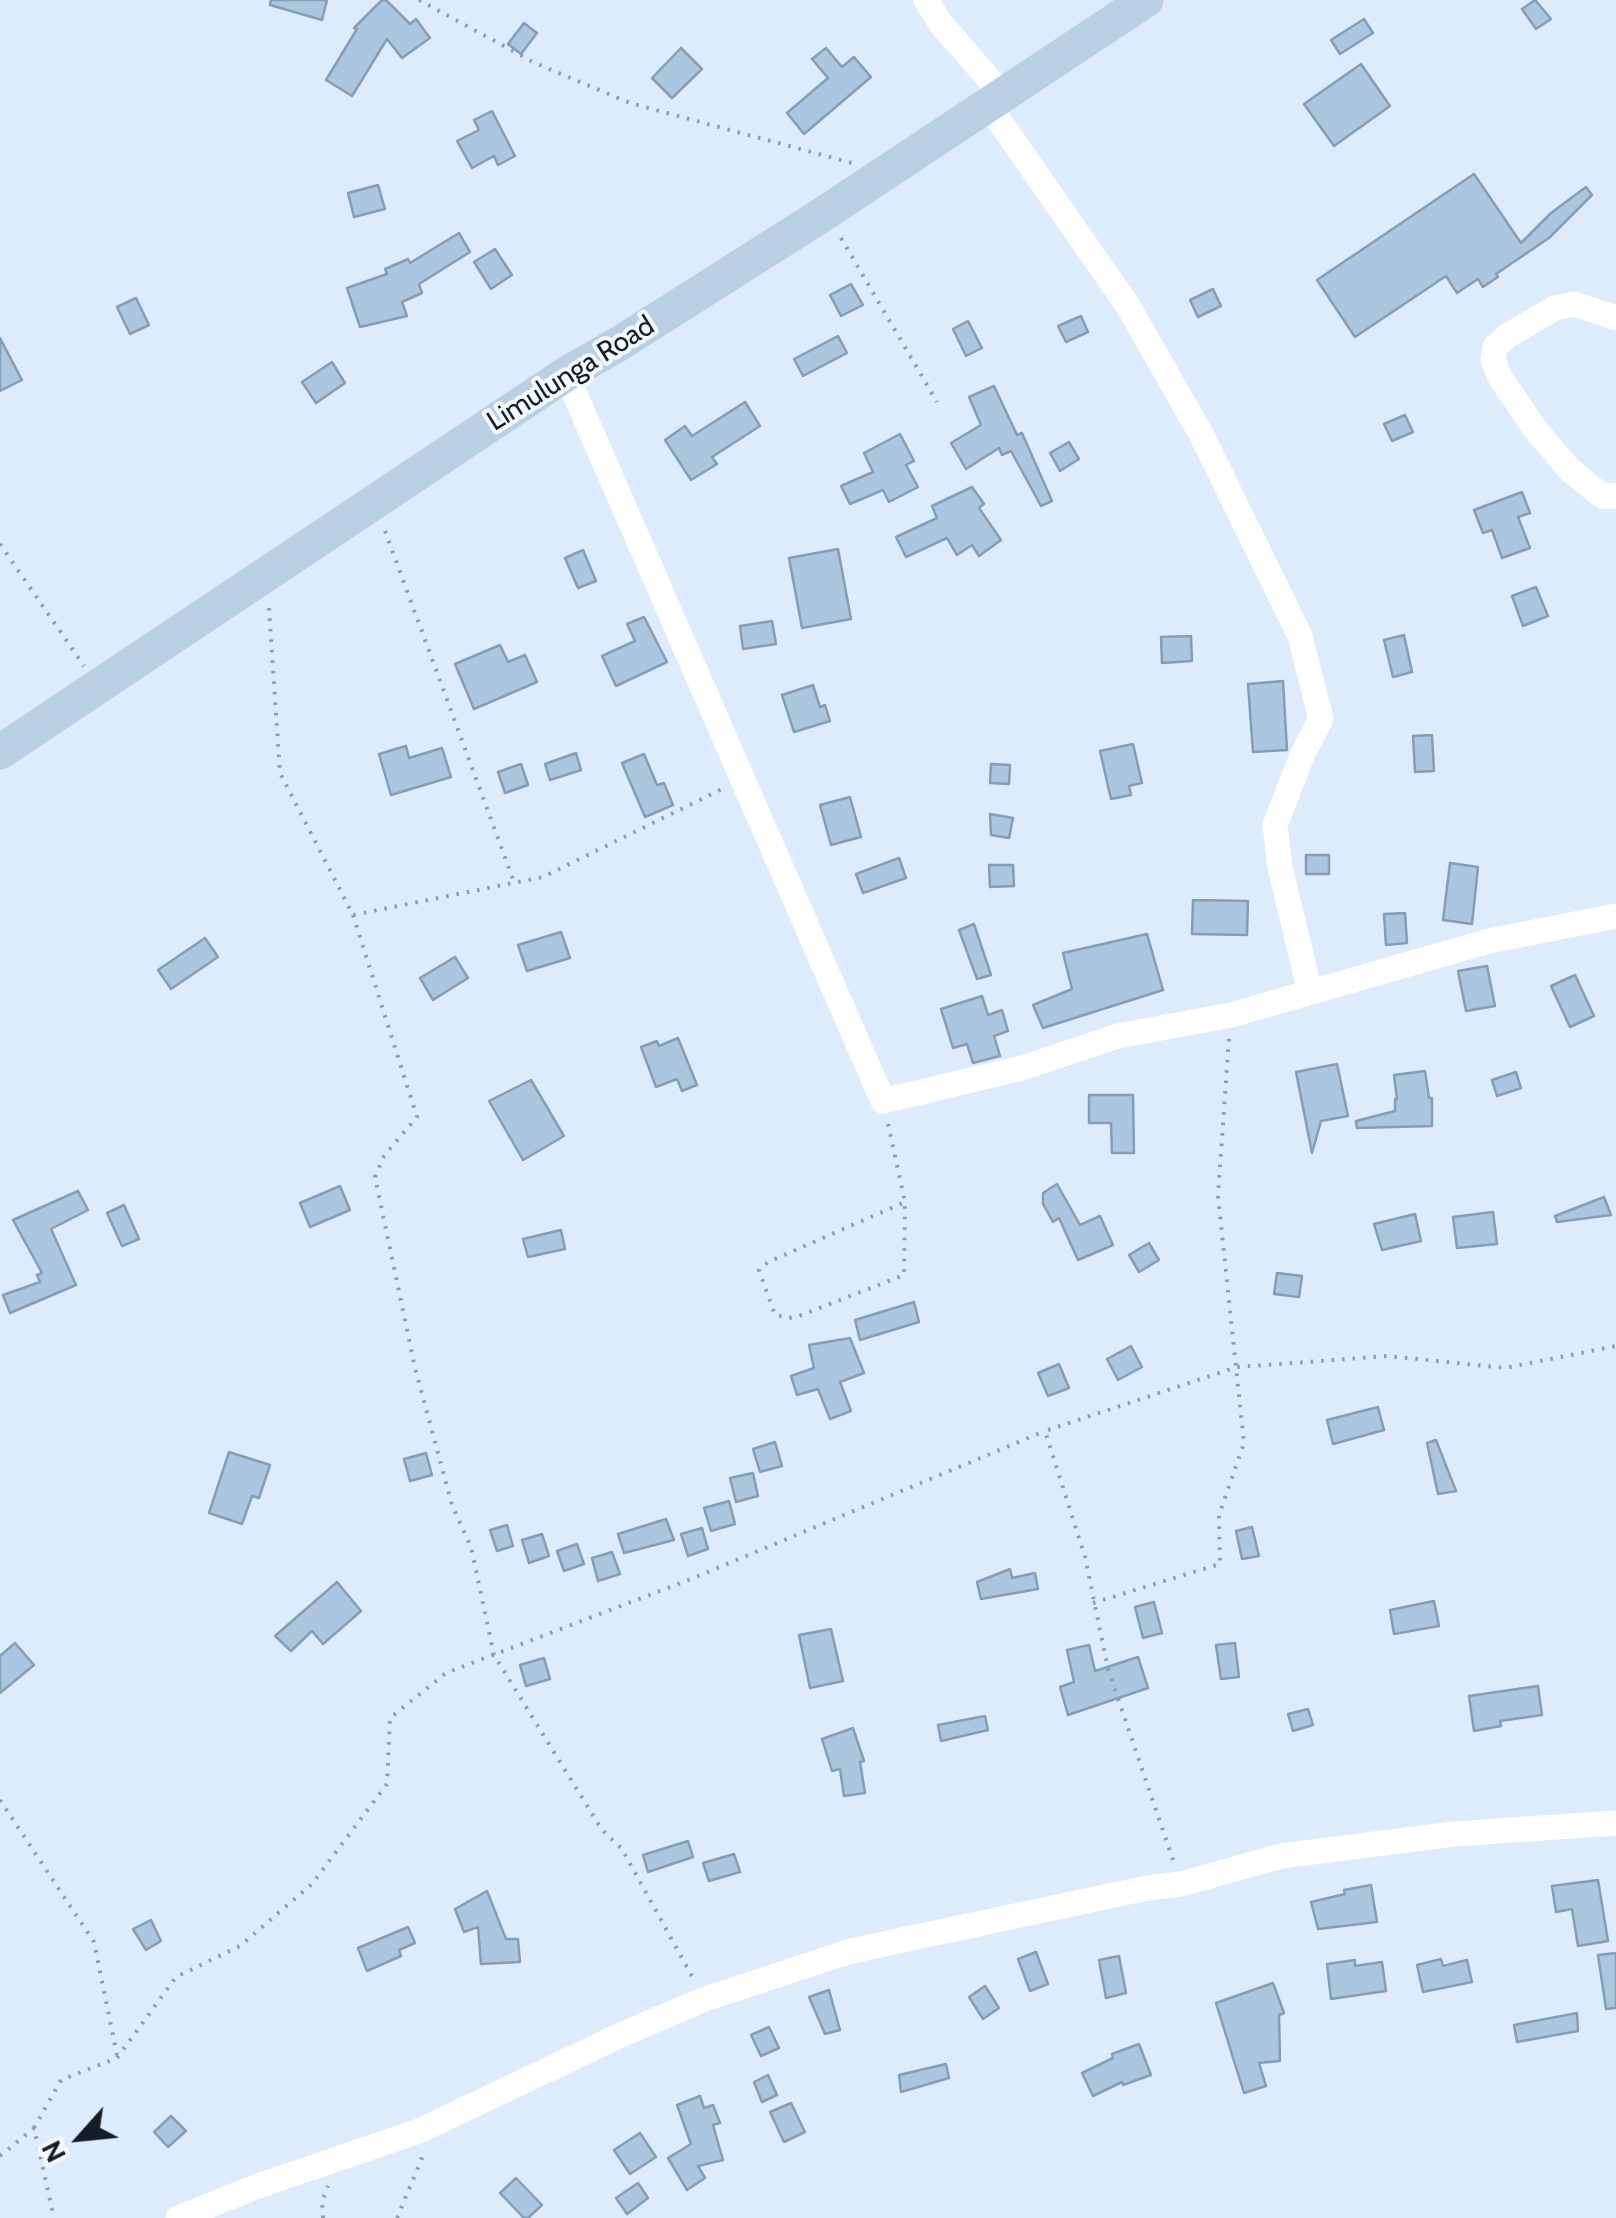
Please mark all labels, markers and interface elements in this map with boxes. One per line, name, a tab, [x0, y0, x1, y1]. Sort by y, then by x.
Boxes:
street label: Limulunga Road	[481, 309, 661, 439]
north arrow	[30, 2088, 130, 2188]
text: N	[34, 2135, 73, 2168]

